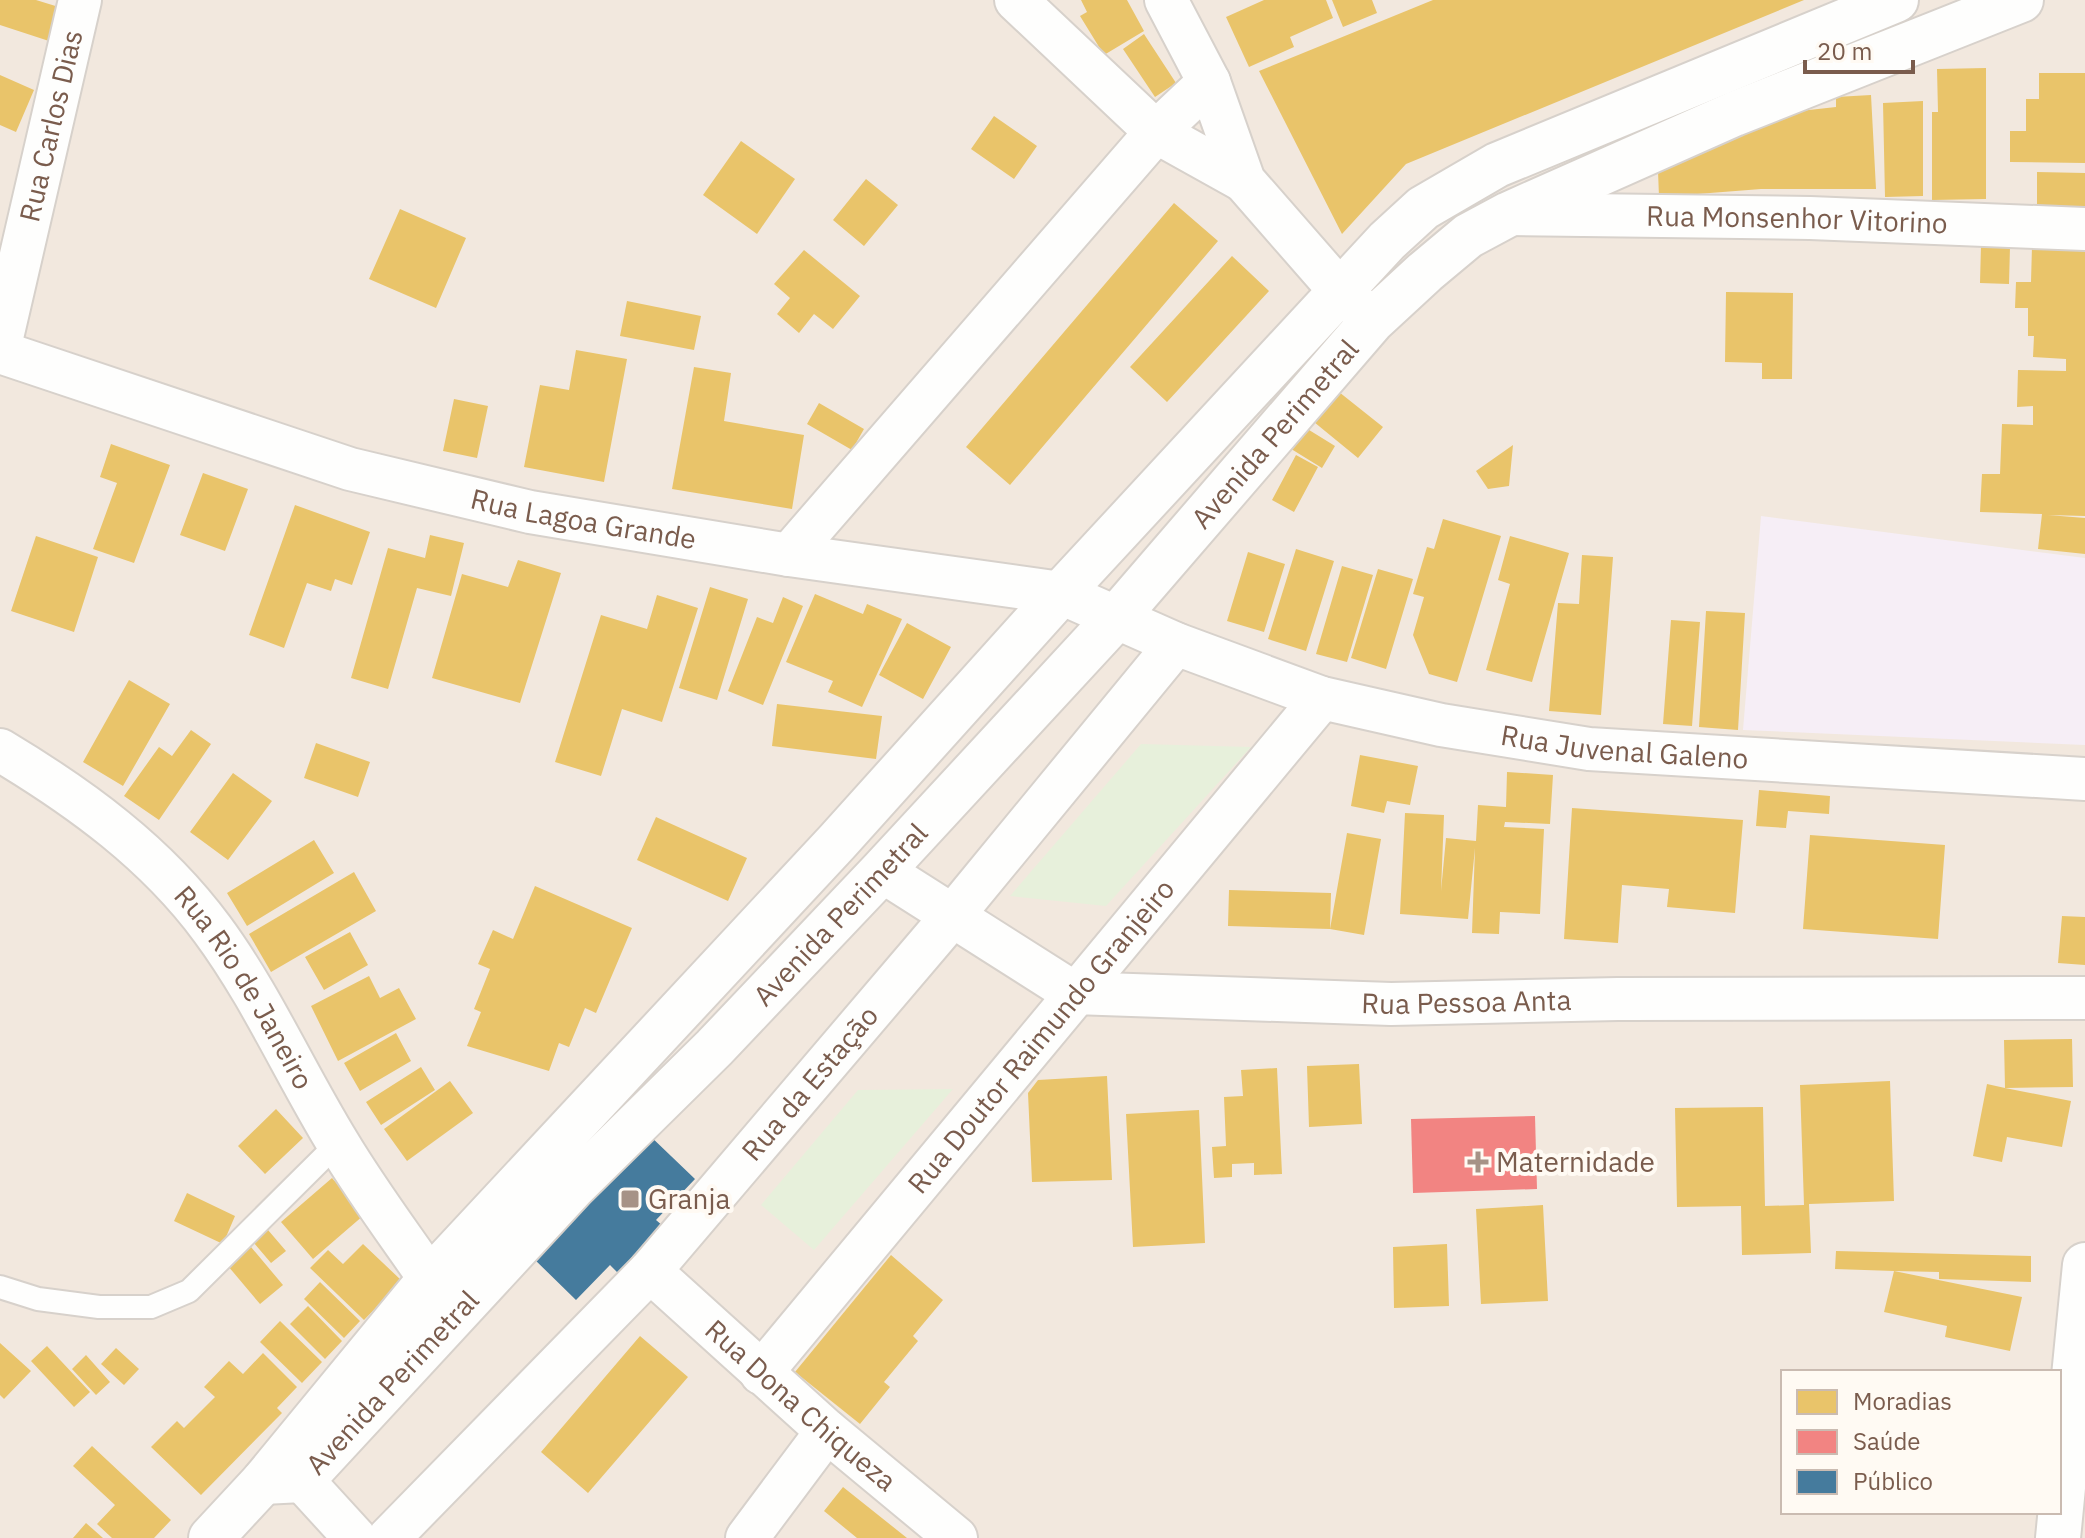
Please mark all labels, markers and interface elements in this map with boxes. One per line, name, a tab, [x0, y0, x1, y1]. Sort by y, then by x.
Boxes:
scale bar	[1805, 24, 1913, 74]
street label: Rua Carlos Dias	[10, 26, 91, 225]
text: 20 m	[1817, 35, 1872, 67]
street label: Rua Monsenhor Vitorino	[1646, 197, 1948, 241]
street label: Avenida Perimetral	[1182, 331, 1366, 536]
street label: Rua Lagoa Grande	[467, 480, 699, 557]
street label: Rua Juvenal Galeno	[1498, 716, 1749, 777]
street label: Avenida Perimetral	[745, 815, 935, 1014]
street label: Rua Doutor Raimundo Granjeiro	[899, 871, 1182, 1201]
street label: Rua Rio de Janeiro	[167, 877, 322, 1096]
street label: Rua Pessoa Anta	[1361, 981, 1572, 1022]
street label: Rua da Estação	[733, 998, 886, 1168]
place label: Maternidade	[1496, 1143, 1655, 1180]
marker: Maternidade	[1467, 1151, 1489, 1173]
place label: Granja	[648, 1180, 730, 1217]
marker: Granja	[619, 1188, 641, 1210]
street label: Avenida Perimetral	[297, 1282, 486, 1482]
street label: Rua Dona Chiqueza	[698, 1311, 905, 1499]
legend	[1781, 1370, 2061, 1514]
text: Moradias	[1853, 1385, 1952, 1417]
text: Saúde	[1853, 1425, 1921, 1457]
text: Público	[1853, 1465, 1933, 1497]

